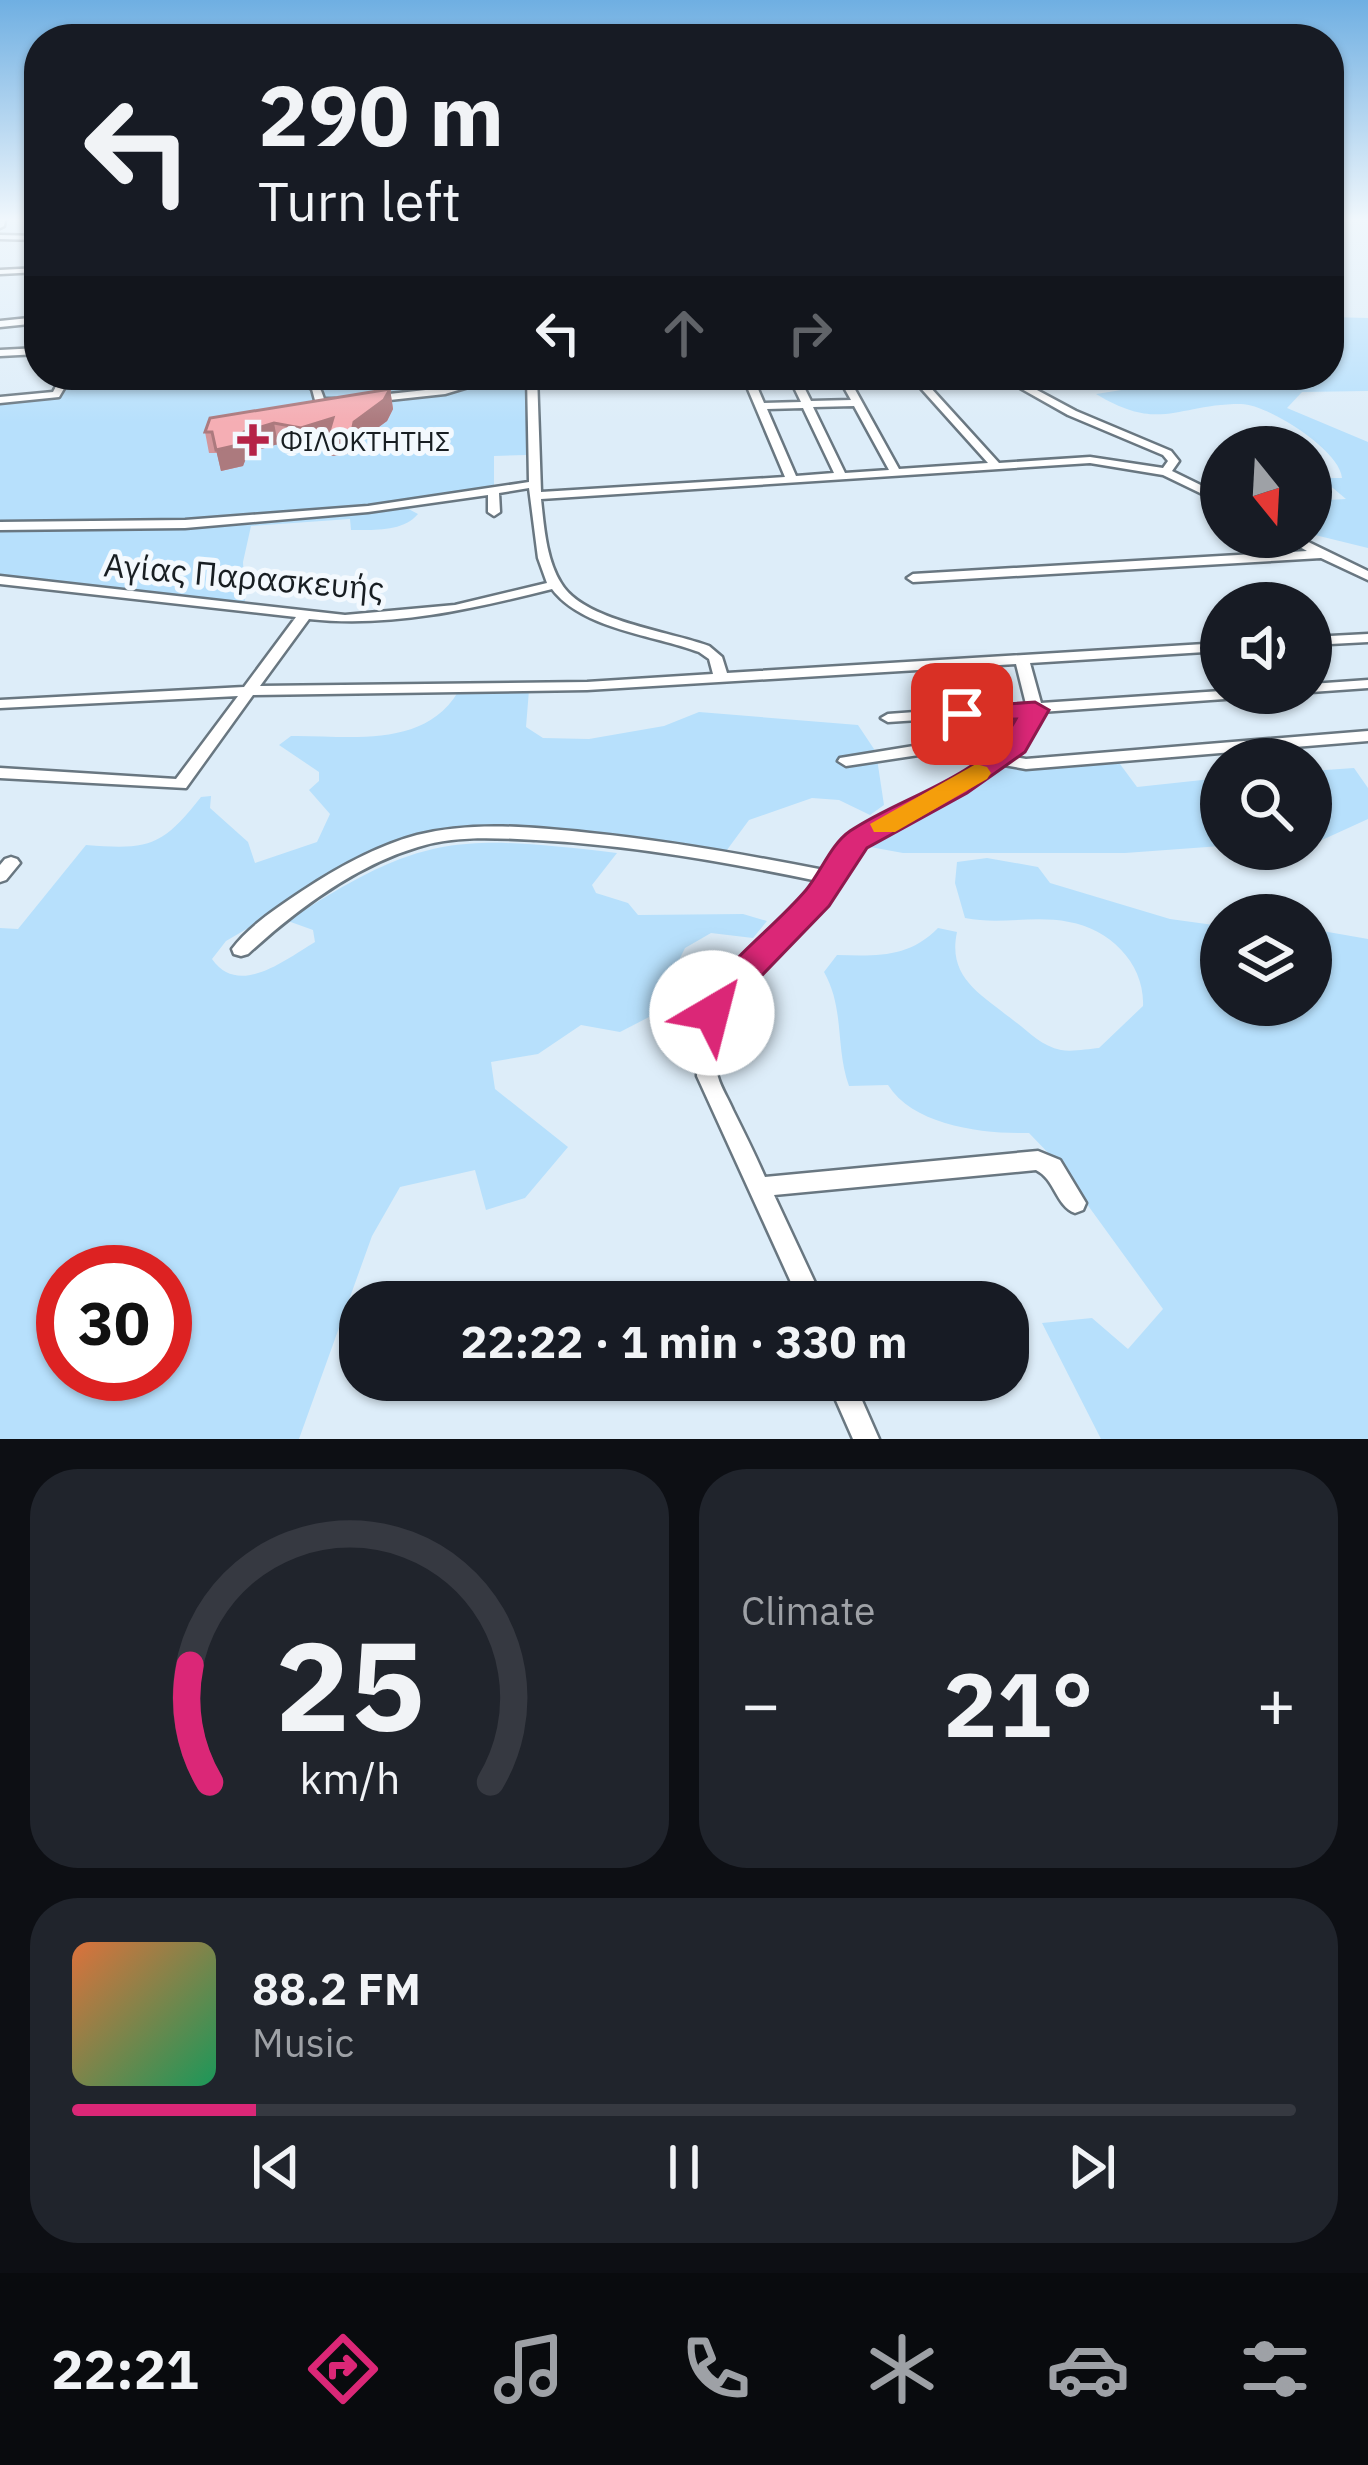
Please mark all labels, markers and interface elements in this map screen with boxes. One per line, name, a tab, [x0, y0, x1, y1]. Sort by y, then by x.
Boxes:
text: 290 m	[258, 60, 504, 169]
icon: left	[60, 72, 216, 228]
text: Turn left	[258, 166, 461, 236]
icon: left	[525, 300, 591, 366]
icon: ahead	[651, 300, 717, 366]
icon: right	[777, 300, 843, 366]
place label: ΦΙΛΟΚΤΗΤΗΣ	[280, 423, 450, 458]
marker: ΦΙΛΟΚΤΗΤΗΣ	[237, 424, 269, 456]
north arrow	[1200, 426, 1332, 558]
map controls	[1200, 426, 1332, 1026]
street label: Αγίας Παρασκευής	[102, 542, 386, 610]
button: sound	[1200, 582, 1332, 714]
pin	[911, 663, 1013, 765]
icon: arrive	[929, 681, 995, 747]
button: search	[1200, 738, 1332, 870]
button: layers	[1200, 894, 1332, 1026]
position arrow	[649, 950, 775, 1076]
speed limit sign: 30	[36, 1245, 192, 1401]
text: 22:22 · 1 min · 330 m	[461, 1312, 907, 1370]
text: Climate	[741, 1585, 875, 1636]
text: 25	[275, 1603, 424, 1765]
text: 21°	[943, 1645, 1094, 1762]
text: −	[741, 1660, 781, 1746]
text: +	[1256, 1660, 1296, 1746]
text: km/h	[299, 1749, 400, 1805]
text: 88.2 FM	[252, 1959, 421, 2017]
text: Music	[252, 2017, 354, 2068]
icon: previous	[243, 2134, 309, 2200]
icon: pause	[651, 2134, 717, 2200]
icon: next	[1059, 2134, 1125, 2200]
icon: directions	[301, 2327, 385, 2411]
icon: music	[487, 2327, 571, 2411]
icon: phone	[674, 2327, 758, 2411]
icon: climate	[860, 2327, 944, 2411]
icon: car	[1046, 2327, 1130, 2411]
icon: filters	[1233, 2327, 1317, 2411]
text: 22:21	[51, 2334, 199, 2404]

